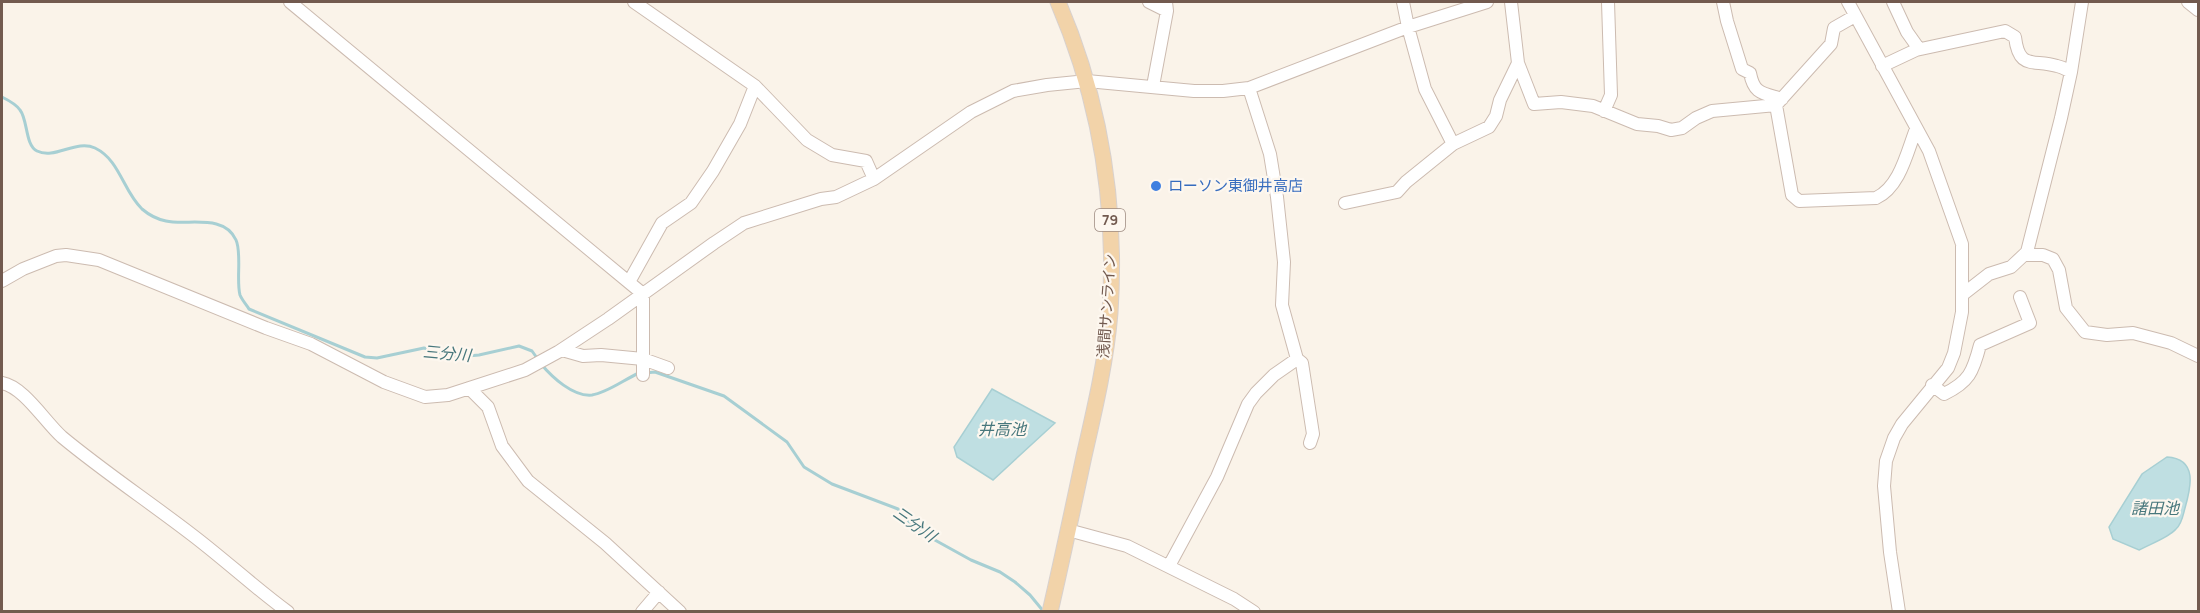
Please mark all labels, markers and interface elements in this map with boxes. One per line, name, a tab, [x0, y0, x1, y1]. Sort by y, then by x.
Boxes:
place label: ローソン東御井高店	[1168, 175, 1303, 196]
marker: ローソン東御井高店	[1149, 179, 1163, 193]
road number: 79	[1095, 209, 1125, 231]
street label: 浅間サンライン	[1092, 253, 1121, 359]
water label: 三分川	[422, 340, 474, 366]
water label: 井高池	[978, 418, 1028, 440]
water label: 諸田池	[2131, 497, 2181, 519]
water label: 三分川	[889, 501, 943, 548]

